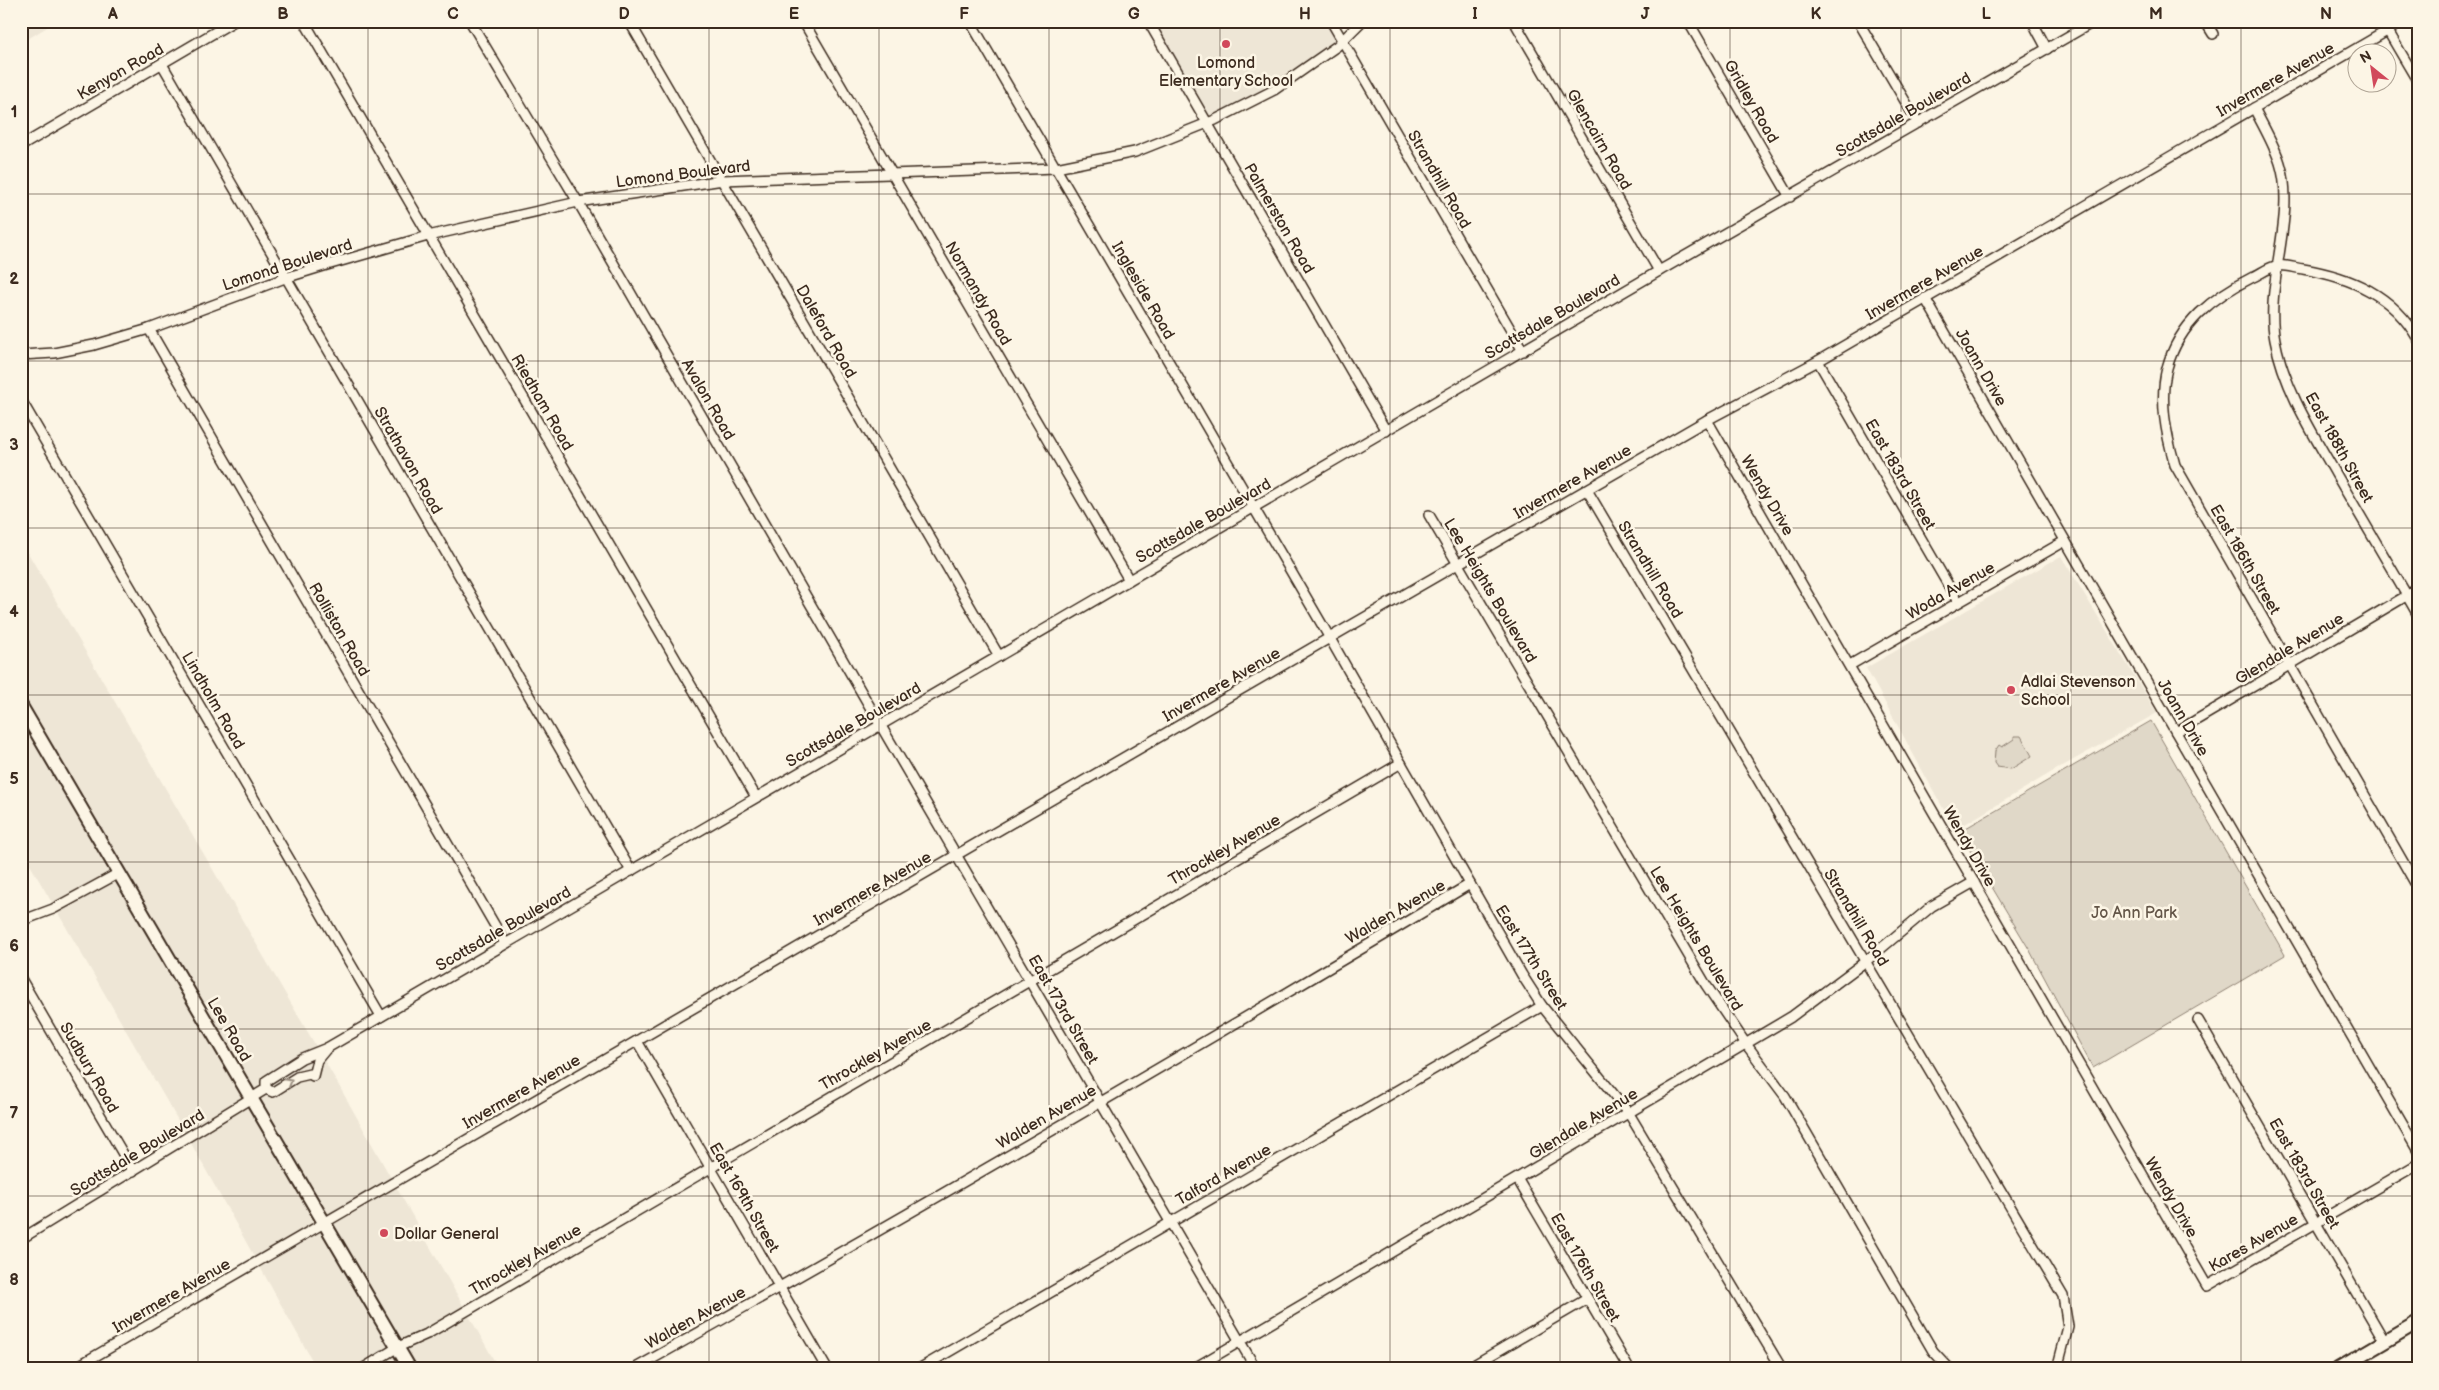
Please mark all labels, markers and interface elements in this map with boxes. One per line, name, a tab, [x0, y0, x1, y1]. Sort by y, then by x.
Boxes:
text: A	[107, 5, 118, 24]
text: B	[277, 5, 289, 24]
text: C	[447, 5, 459, 24]
text: D	[618, 5, 630, 24]
text: E	[789, 5, 799, 24]
text: F	[959, 5, 969, 24]
text: G	[1128, 5, 1140, 24]
text: H	[1299, 5, 1311, 24]
text: I	[1472, 5, 1478, 24]
text: J	[1641, 5, 1650, 24]
text: K	[1811, 5, 1822, 24]
text: L	[1981, 5, 1991, 24]
text: M	[2149, 5, 2163, 24]
text: N	[2320, 5, 2332, 24]
marker: Lomond Elementary School	[1220, 38, 1232, 50]
street label: Invermere Avenue	[2214, 39, 2338, 122]
street label: Kenyon Road	[74, 40, 167, 105]
north arrow	[2346, 42, 2396, 92]
text: N	[2357, 47, 2375, 67]
place label: Lomond Elementary School	[1159, 54, 1293, 91]
street label: Gridley Road	[1719, 57, 1782, 147]
street label: Scottsdale Boulevard	[1833, 69, 1975, 162]
street label: Glencairn Road	[1562, 86, 1635, 193]
text: 1	[11, 103, 17, 122]
street label: Strandhill Road	[1403, 127, 1474, 232]
street label: Lomond Boulevard	[615, 157, 752, 192]
street label: Palmerston Road	[1239, 160, 1318, 277]
street label: Lomond Boulevard	[220, 235, 355, 295]
street label: Normandy Road	[940, 239, 1015, 349]
street label: Ingleside Road	[1107, 239, 1178, 343]
street label: Invermere Avenue	[1863, 242, 1987, 325]
text: 2	[9, 270, 19, 289]
street label: Scottsdale Boulevard	[1482, 271, 1624, 364]
street label: Daleford Road	[791, 282, 860, 382]
street label: Joann Drive	[1951, 326, 2011, 410]
street label: Riedham Road	[506, 351, 577, 454]
street label: Avalon Road	[677, 356, 739, 444]
street label: East 188th Street	[2300, 389, 2377, 506]
street label: Strathavon Road	[369, 404, 446, 518]
street label: East 183rd Street	[1860, 416, 1939, 534]
text: 3	[9, 436, 19, 455]
street label: Invermere Avenue	[1511, 441, 1635, 524]
street label: Wendy Drive	[1736, 452, 1798, 540]
street label: Scottsdale Boulevard	[1133, 475, 1275, 568]
street label: East 186th Street	[2206, 501, 2284, 618]
street label: Lee Heights Boulevard	[1439, 515, 1540, 666]
street label: Strandhill Road	[1613, 518, 1686, 622]
street label: Woda Avenue	[1903, 558, 1999, 624]
street label: Rolliston Road	[304, 580, 373, 680]
text: 4	[9, 603, 19, 622]
street label: Glendale Avenue	[2232, 609, 2348, 689]
street label: Invermere Avenue	[1160, 644, 1284, 727]
street label: Lindholm Road	[177, 649, 248, 753]
place label: Adlai Stevenson School	[2021, 673, 2135, 710]
street label: Joann Drive	[2153, 676, 2213, 760]
street label: Scottsdale Boulevard	[783, 679, 925, 772]
marker: Adlai Stevenson School	[2005, 684, 2017, 696]
text: 5	[9, 770, 19, 789]
street label: Wendy Drive	[1938, 803, 2000, 891]
street label: Throckley Avenue	[1165, 810, 1284, 890]
street label: Invermere Avenue	[811, 848, 935, 931]
street label: Lee Heights Boulevard	[1645, 863, 1746, 1014]
street label: Strandhill Road	[1819, 866, 1892, 970]
street label: Walden Avenue	[1343, 876, 1449, 948]
street label: Scottsdale Boulevard	[433, 883, 575, 976]
street label: East 177th Street	[1491, 902, 1571, 1014]
park label: Jo Ann Park	[2091, 904, 2177, 923]
text: 6	[9, 937, 19, 956]
street label: East 173rd Street	[1024, 952, 1102, 1068]
street label: Lee Road	[203, 994, 255, 1065]
street label: Throckley Avenue	[816, 1015, 935, 1095]
street label: Sudbury Road	[55, 1019, 122, 1116]
street label: Invermere Avenue	[460, 1051, 584, 1134]
one-way arrow	[284, 1079, 293, 1089]
street label: Walden Avenue	[994, 1081, 1100, 1153]
street label: Glendale Avenue	[1526, 1084, 1642, 1164]
text: 7	[10, 1104, 19, 1123]
street label: Scottsdale Boulevard	[67, 1106, 208, 1201]
street label: East 183rd Street	[2264, 1115, 2343, 1233]
street label: East 169th Street	[705, 1139, 783, 1256]
street label: Talford Avenue	[1173, 1140, 1275, 1210]
street label: Wendy Drive	[2140, 1154, 2202, 1242]
street label: East 176th Street	[1546, 1210, 1624, 1326]
street label: Kares Avenue	[2206, 1210, 2302, 1277]
street label: Throckley Avenue	[466, 1220, 585, 1300]
place label: Dollar General	[394, 1225, 499, 1244]
marker: Dollar General	[378, 1227, 390, 1239]
street label: Invermere Avenue	[110, 1255, 234, 1338]
text: 8	[9, 1271, 19, 1290]
street label: Walden Avenue	[642, 1283, 750, 1354]

